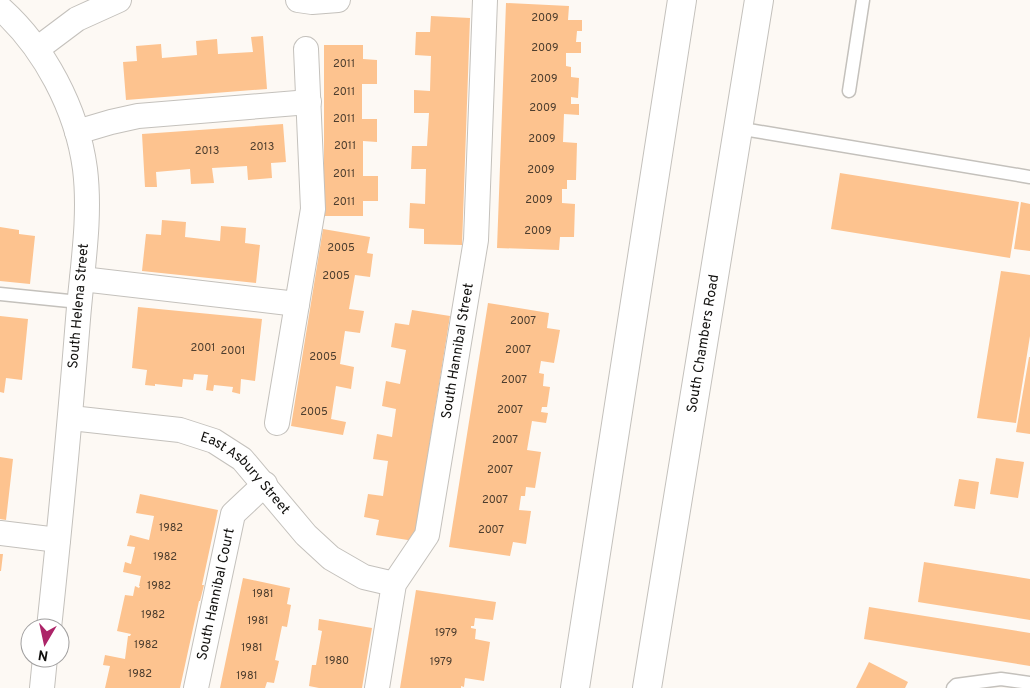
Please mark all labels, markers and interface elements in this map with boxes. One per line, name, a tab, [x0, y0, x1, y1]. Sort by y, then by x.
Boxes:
house number: 2009	[531, 11, 559, 25]
house number: 2009	[531, 41, 559, 55]
house number: 2011	[333, 57, 355, 71]
house number: 2009	[530, 72, 558, 86]
house number: 2011	[333, 85, 355, 99]
house number: 2009	[529, 101, 557, 115]
house number: 2011	[333, 112, 355, 126]
house number: 2009	[528, 132, 556, 146]
house number: 2011	[334, 139, 356, 153]
house number: 2013	[250, 140, 274, 154]
house number: 2013	[195, 144, 219, 158]
house number: 2009	[527, 163, 555, 177]
house number: 2011	[333, 167, 355, 181]
house number: 2009	[525, 193, 553, 207]
house number: 2011	[333, 195, 355, 209]
house number: 2009	[524, 224, 552, 238]
house number: 2005	[327, 241, 355, 255]
street label: South Helena Street	[65, 243, 93, 369]
house number: 2005	[322, 269, 350, 283]
street label: South Chambers Road	[683, 273, 723, 414]
street label: South Hannibal Street	[438, 282, 477, 420]
house number: 2007	[510, 314, 536, 328]
house number: 2001	[191, 341, 215, 355]
house number: 2007	[505, 343, 531, 357]
house number: 2001	[221, 344, 245, 358]
house number: 2005	[309, 350, 337, 364]
house number: 2007	[501, 373, 527, 387]
house number: 2007	[497, 403, 523, 417]
house number: 2005	[300, 405, 328, 419]
street label: East Asbury Street	[198, 429, 293, 518]
house number: 2007	[492, 433, 518, 447]
house number: 2007	[487, 463, 513, 477]
house number: 2007	[482, 493, 508, 507]
house number: 1982	[159, 521, 183, 535]
house number: 2007	[478, 523, 504, 537]
street label: South Hannibal Court	[194, 526, 238, 662]
house number: 1982	[153, 550, 177, 564]
house number: 1982	[147, 579, 171, 593]
house number: 1981	[252, 587, 274, 601]
house number: 1982	[141, 608, 165, 622]
house number: 1981	[247, 614, 269, 628]
north arrow	[20, 618, 70, 668]
house number: 1979	[435, 626, 457, 640]
house number: 1982	[134, 638, 158, 652]
house number: 1981	[241, 641, 263, 655]
text: N	[37, 645, 50, 664]
house number: 1980	[325, 654, 349, 668]
house number: 1979	[430, 655, 452, 669]
house number: 1982	[128, 667, 152, 681]
house number: 1981	[236, 669, 258, 683]

